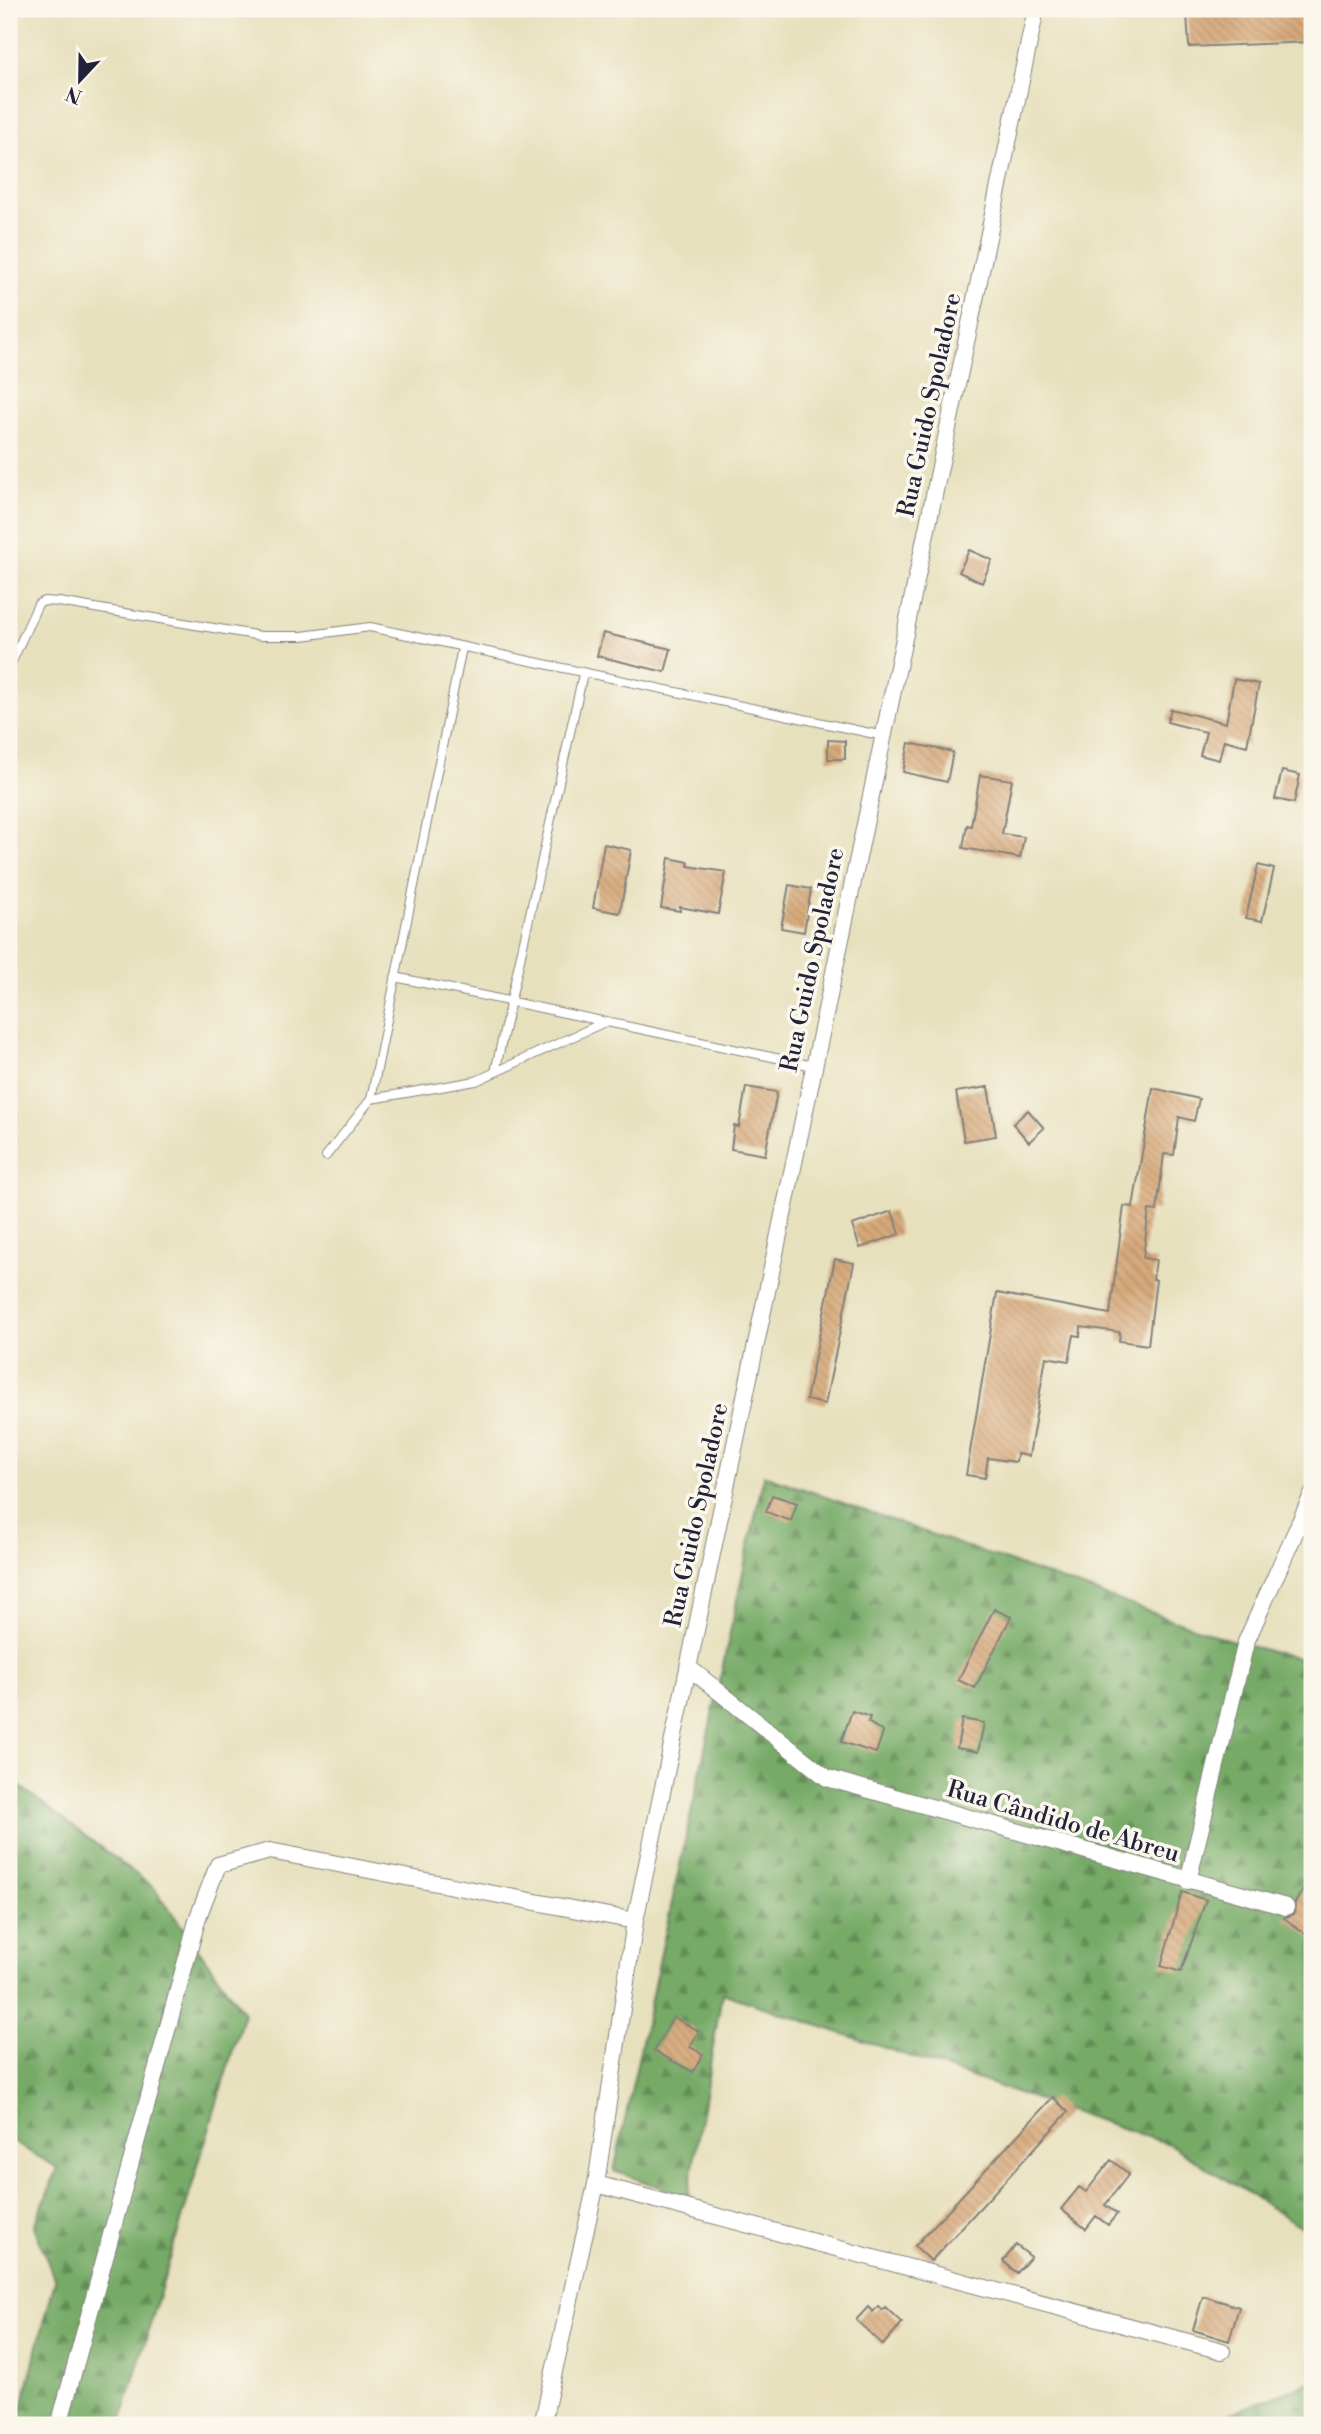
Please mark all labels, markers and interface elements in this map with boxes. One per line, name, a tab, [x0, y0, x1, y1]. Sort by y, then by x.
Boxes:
north arrow	[46, 46, 116, 116]
text: N	[63, 81, 85, 109]
street label: Rua Guido Spoladore	[892, 290, 968, 520]
street label: Rua Guido Spoladore	[775, 845, 851, 1075]
street label: Rua Guido Spoladore	[659, 1400, 735, 1630]
street label: Rua Cândido de Abreu	[943, 1774, 1183, 1870]

